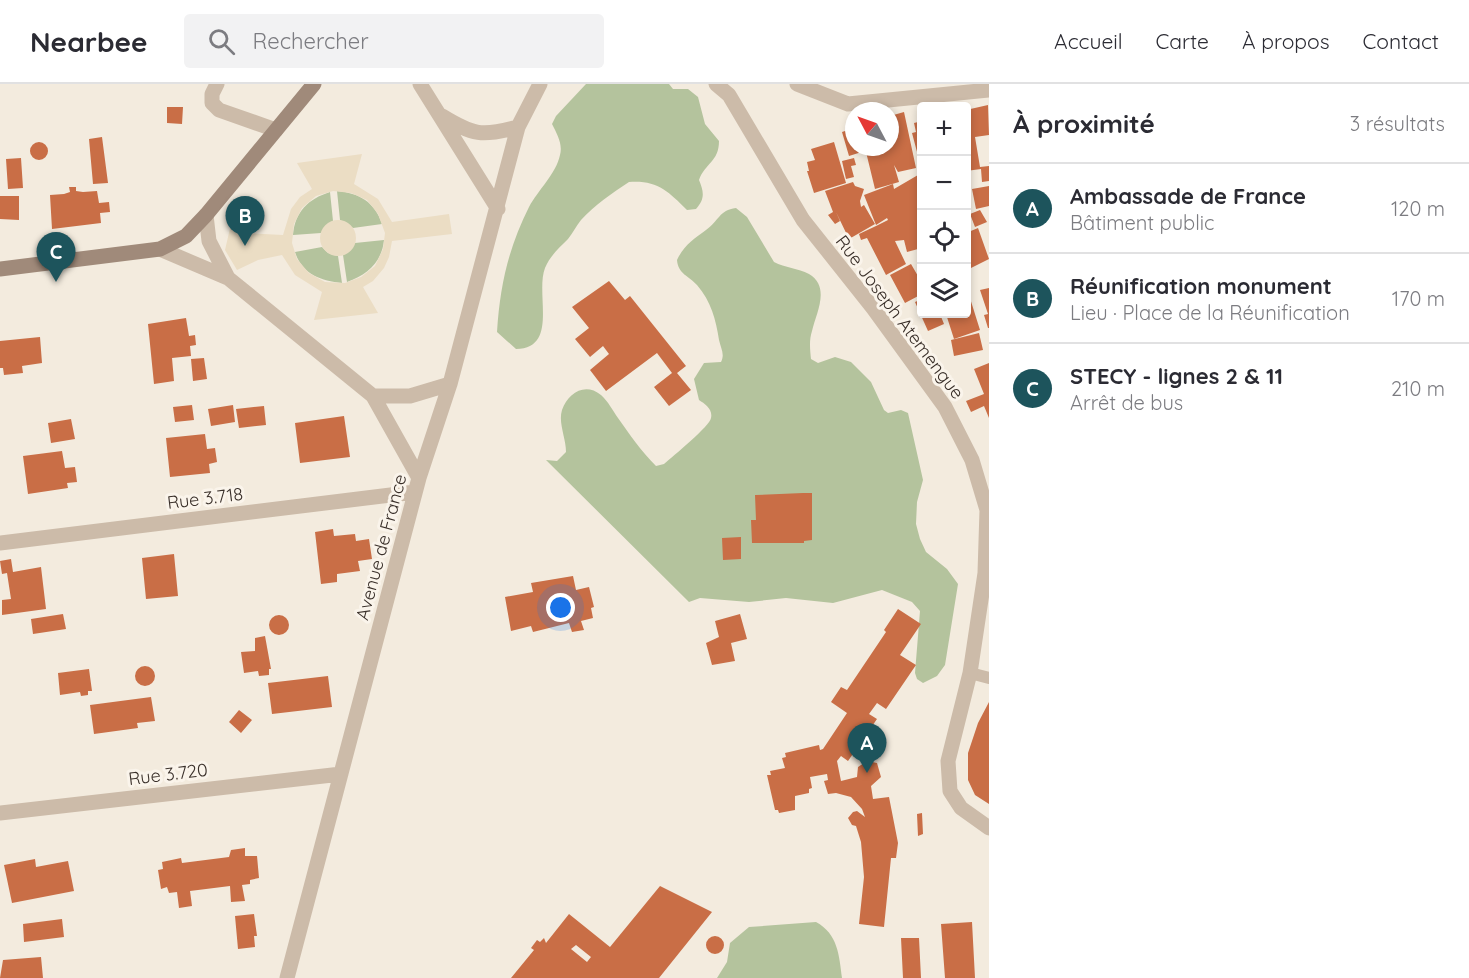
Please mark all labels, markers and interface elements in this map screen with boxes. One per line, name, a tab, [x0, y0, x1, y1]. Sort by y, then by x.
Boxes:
search box	[184, 14, 604, 68]
text: Nearbee	[30, 24, 148, 59]
icon: search	[205, 25, 238, 58]
text: Rechercher	[253, 27, 369, 55]
text: Accueil	[1054, 28, 1123, 54]
text: Carte	[1156, 28, 1209, 54]
text: À propos	[1242, 28, 1330, 54]
text: Contact	[1363, 28, 1439, 54]
north arrow	[845, 102, 899, 156]
map controls	[917, 102, 971, 318]
button: +	[917, 102, 971, 156]
text: À proximité	[1013, 107, 1155, 140]
text: 3 résultats	[1350, 111, 1445, 136]
button: −	[917, 156, 971, 210]
text: Ambassade de France	[1070, 182, 1306, 210]
pin: B	[226, 196, 264, 246]
text: A	[1026, 196, 1039, 221]
text: 120 m	[1391, 196, 1445, 221]
button: locate	[917, 210, 971, 264]
text: Bâtiment public	[1070, 210, 1214, 235]
street label: Rue Joseph Atemengue	[831, 231, 969, 403]
pin: C	[36, 232, 76, 282]
button: layers	[917, 264, 971, 318]
text: Réunification monument	[1070, 272, 1332, 300]
text: B	[1026, 286, 1039, 311]
text: 170 m	[1392, 286, 1445, 311]
text: Lieu · Place de la Réunification	[1070, 300, 1350, 325]
text: STECY - lignes 2 & 11	[1070, 362, 1283, 390]
text: C	[1026, 376, 1039, 401]
text: 210 m	[1391, 376, 1445, 401]
text: Arrêt de bus	[1070, 390, 1183, 415]
street label: Avenue de France	[350, 472, 412, 622]
street label: Rue 3.718	[166, 482, 244, 514]
your location	[546, 593, 575, 622]
pin: A	[848, 724, 886, 773]
street label: Rue 3.720	[127, 758, 209, 790]

